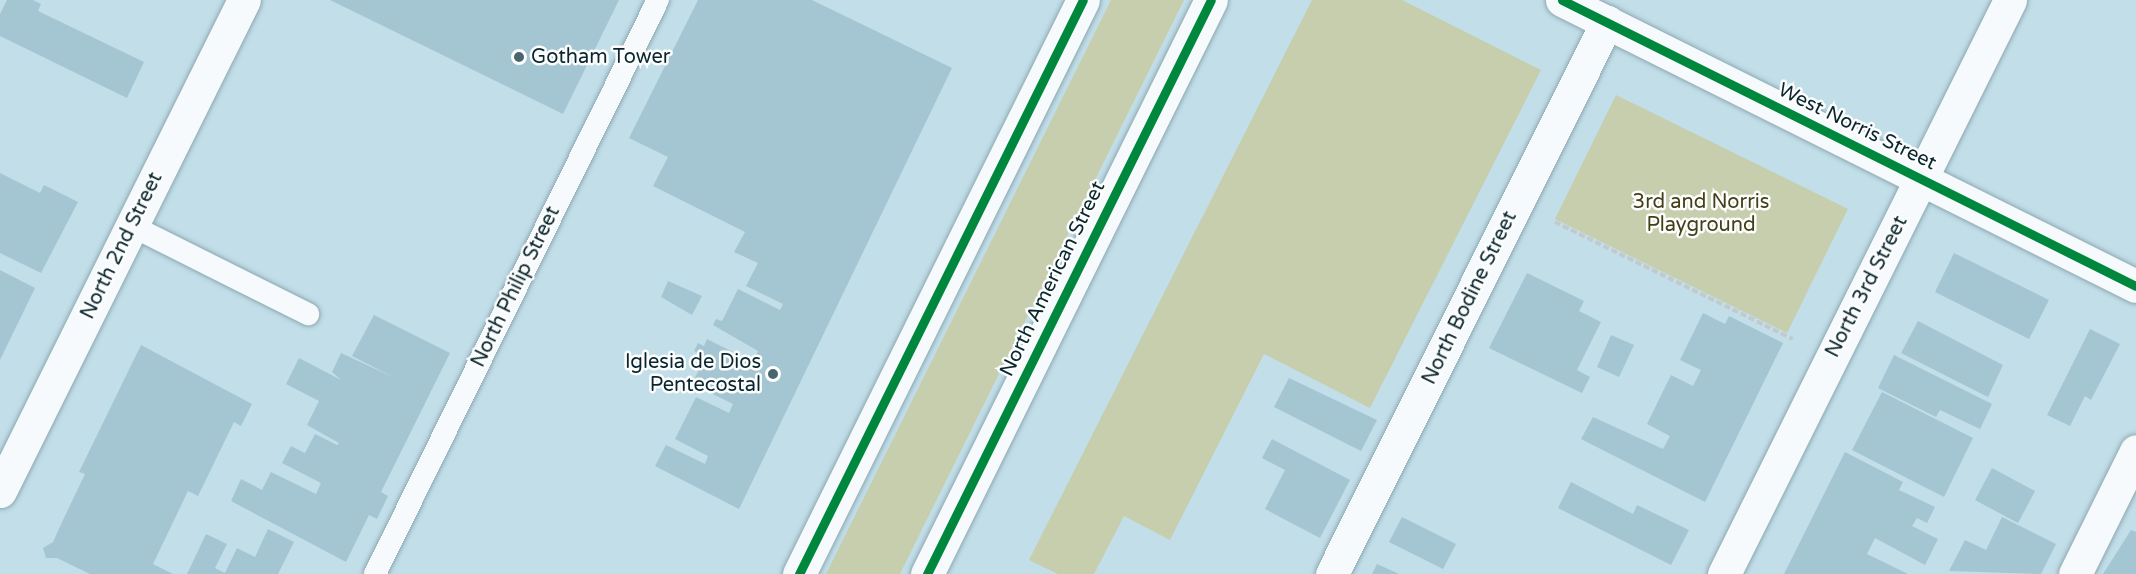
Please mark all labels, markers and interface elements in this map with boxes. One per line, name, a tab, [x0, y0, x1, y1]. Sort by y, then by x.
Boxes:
place label: Gotham Tower	[531, 45, 670, 69]
marker: Gotham Tower	[512, 50, 526, 64]
street label: West Norris Street	[1774, 78, 1940, 176]
street label: North 2nd Street	[76, 169, 168, 323]
street label: North American Street	[995, 177, 1111, 381]
park label: 3rd and Norris Playground	[1633, 191, 1769, 238]
street label: North Philip Street	[467, 203, 565, 371]
street label: North Bodine Street	[1418, 207, 1522, 389]
street label: North 3rd Street	[1821, 212, 1913, 362]
place label: Iglesia de Dios Pentecostal	[625, 350, 761, 397]
marker: Iglesia de Dios Pentecostal	[766, 367, 780, 381]

